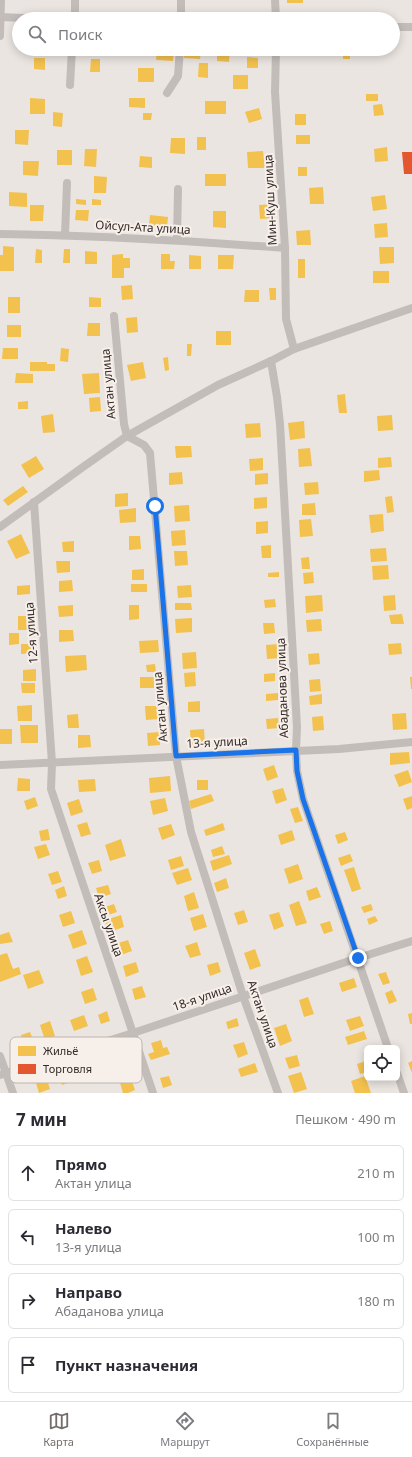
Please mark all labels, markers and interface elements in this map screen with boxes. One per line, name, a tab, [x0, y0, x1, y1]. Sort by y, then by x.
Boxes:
search box	[12, 12, 400, 56]
icon: search	[26, 23, 48, 45]
text: Поиск	[58, 24, 103, 44]
street label: Мин-Куш улица	[259, 154, 281, 246]
street label: Ойсул-Ата улица	[95, 216, 191, 238]
street label: Актан улица	[96, 348, 120, 420]
route start	[146, 497, 164, 515]
street label: 12-я улица	[20, 602, 42, 664]
street label: Абаданова улица	[272, 637, 292, 739]
street label: Актан улица	[148, 671, 172, 743]
street label: 13-я улица	[186, 732, 248, 752]
street label: Аксы улица	[90, 891, 128, 959]
route end	[349, 949, 367, 967]
street label: Актан улица	[243, 978, 283, 1050]
street label: 18-я улица	[170, 979, 234, 1015]
legend	[10, 1037, 142, 1083]
text: Жильё	[43, 1043, 78, 1058]
map controls	[364, 1045, 400, 1081]
button: locate	[364, 1045, 400, 1081]
text: Торговля	[43, 1061, 92, 1076]
text: 7 мин	[16, 1108, 67, 1131]
text: Пешком · 490 m	[295, 1110, 396, 1128]
text: Прямо	[55, 1154, 107, 1174]
icon: ahead	[17, 1162, 39, 1184]
text: 210 m	[357, 1164, 395, 1182]
text: Актан улица	[55, 1174, 132, 1192]
text: Налево	[55, 1218, 112, 1238]
icon: left	[17, 1226, 39, 1248]
text: 100 m	[357, 1228, 395, 1246]
text: 13-я улица	[55, 1238, 122, 1256]
text: Направо	[55, 1282, 122, 1302]
icon: right	[17, 1290, 39, 1312]
text: 180 m	[357, 1292, 395, 1310]
text: Абаданова улица	[55, 1302, 164, 1320]
icon: arrive	[17, 1354, 39, 1376]
text: Пункт назначения	[55, 1355, 198, 1375]
tab: Карта	[43, 1410, 74, 1449]
tab: Маршрут	[160, 1410, 210, 1449]
tab: Сохранённые	[296, 1410, 369, 1449]

